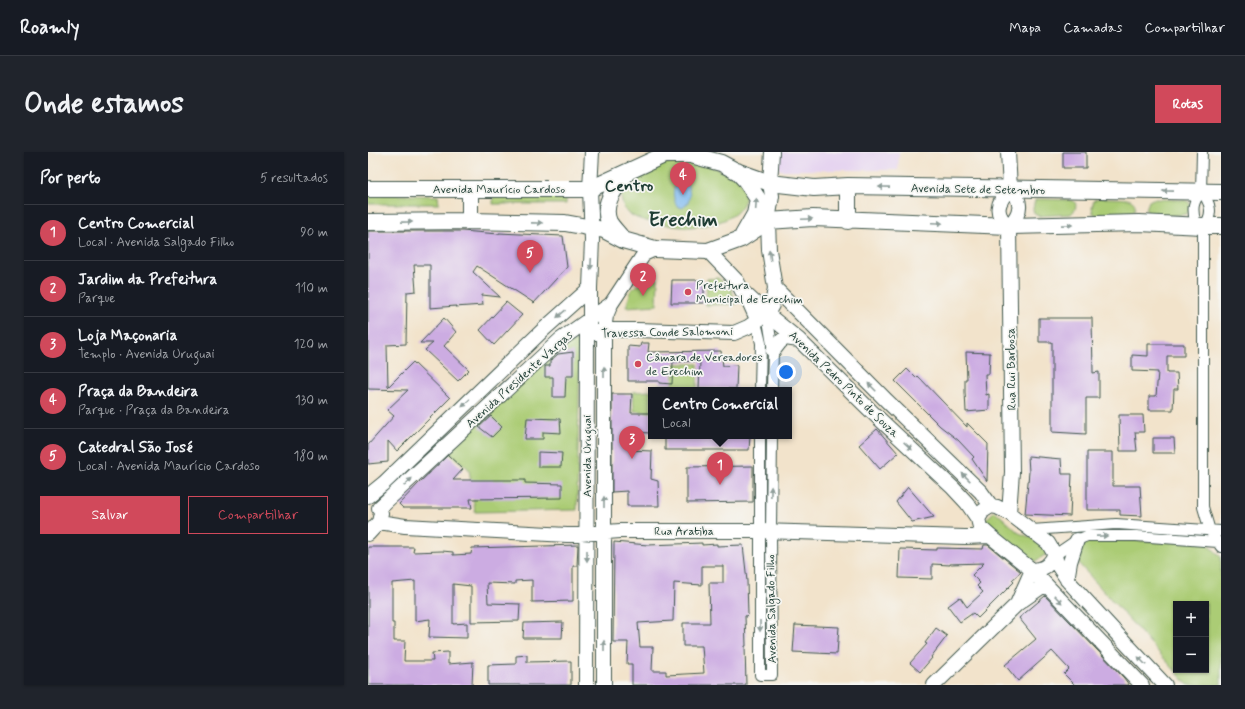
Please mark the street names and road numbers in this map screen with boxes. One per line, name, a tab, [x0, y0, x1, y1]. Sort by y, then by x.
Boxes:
street label: Avenida Sete de Setembro	[911, 181, 1046, 199]
street label: Avenida Maurício Cardoso	[433, 182, 565, 198]
street label: Travessa Conde Salomoni	[601, 324, 733, 342]
street label: Avenida Presidente Vargas	[463, 327, 577, 432]
street label: Avenida Pedro Pinto de Souza	[785, 328, 902, 442]
street label: Rua Rui Barbosa	[1003, 328, 1021, 410]
street label: Avenida Uruguai	[580, 415, 597, 497]
street label: Rua Aratiba	[654, 524, 714, 540]
street label: Avenida Salgado Filho	[763, 554, 781, 663]

